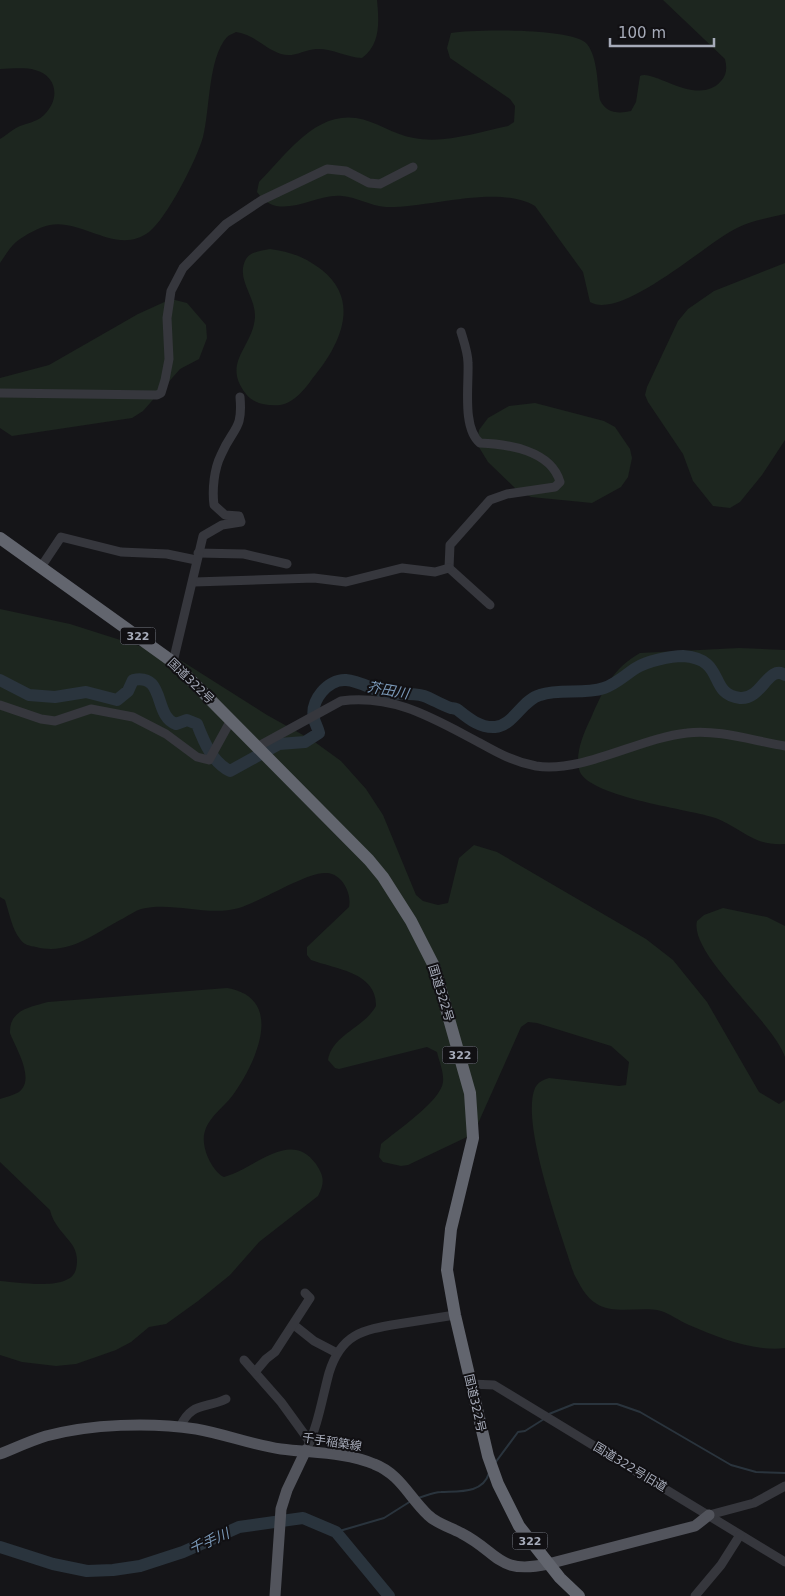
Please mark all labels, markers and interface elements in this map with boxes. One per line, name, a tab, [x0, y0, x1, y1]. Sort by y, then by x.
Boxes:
scale bar	[610, 15, 714, 47]
text: 100 m	[618, 24, 666, 42]
road number: 322	[120, 628, 156, 644]
street label: 国道322号	[165, 656, 217, 706]
water label: 芥田川	[366, 678, 412, 702]
street label: 国道322号	[426, 963, 456, 1023]
road number: 322	[442, 1046, 478, 1064]
street label: 国道322号	[462, 1373, 488, 1433]
street label: 千手稲築線	[301, 1430, 363, 1454]
street label: 国道322号旧道	[591, 1440, 669, 1494]
water label: 千手川	[187, 1524, 233, 1557]
road number: 322	[512, 1532, 548, 1550]

